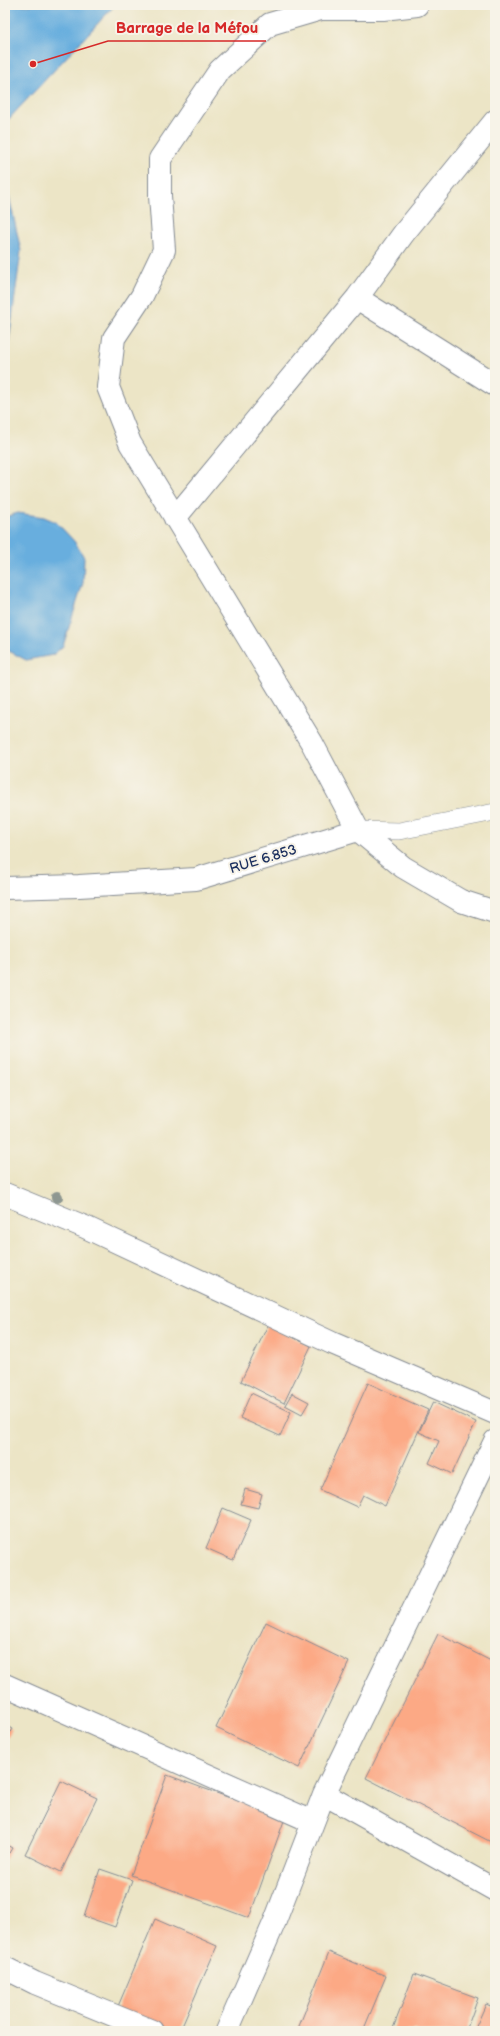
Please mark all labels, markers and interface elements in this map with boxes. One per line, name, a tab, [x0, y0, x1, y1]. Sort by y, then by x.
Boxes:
callout: Barrage de la Méfou	[108, 14, 266, 41]
text: Barrage de la Méfou	[116, 19, 258, 38]
street label: RUE 6.853	[227, 841, 299, 877]

